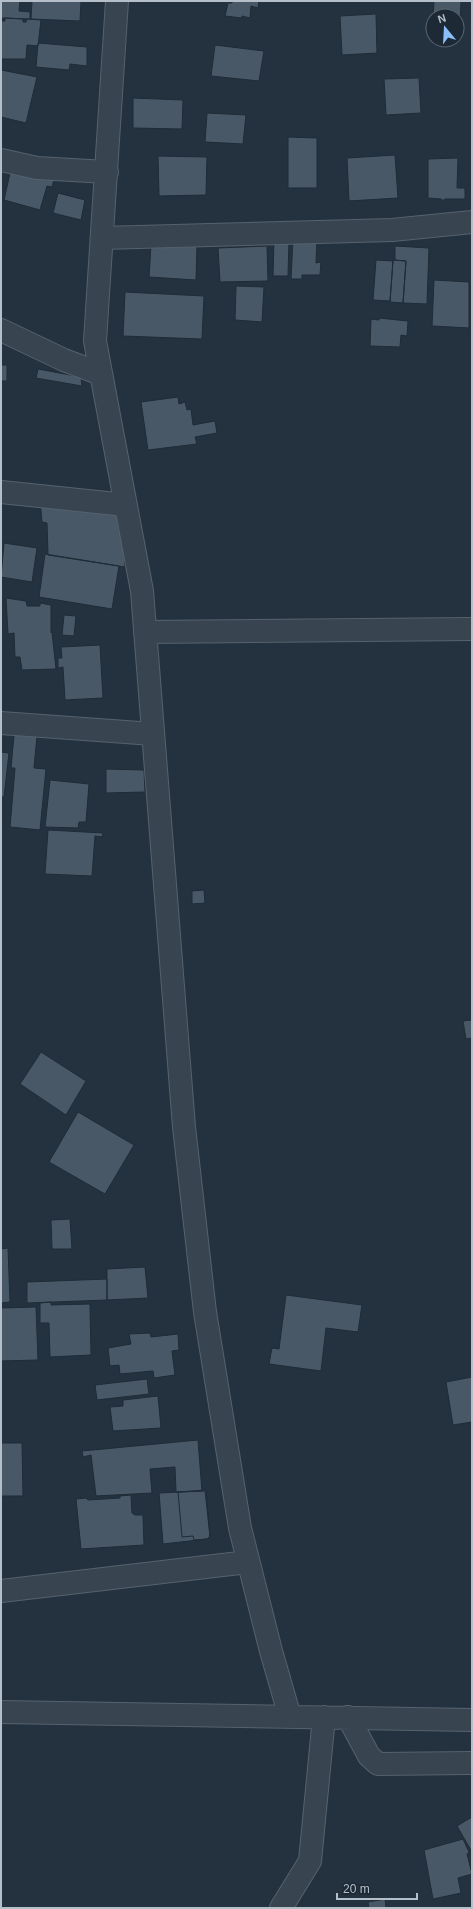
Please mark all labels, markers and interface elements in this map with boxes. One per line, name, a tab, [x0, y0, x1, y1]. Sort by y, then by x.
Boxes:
north arrow	[425, 8, 465, 48]
text: N	[436, 12, 448, 25]
scale bar	[337, 1875, 417, 1901]
text: 20 m	[343, 1882, 370, 1896]

